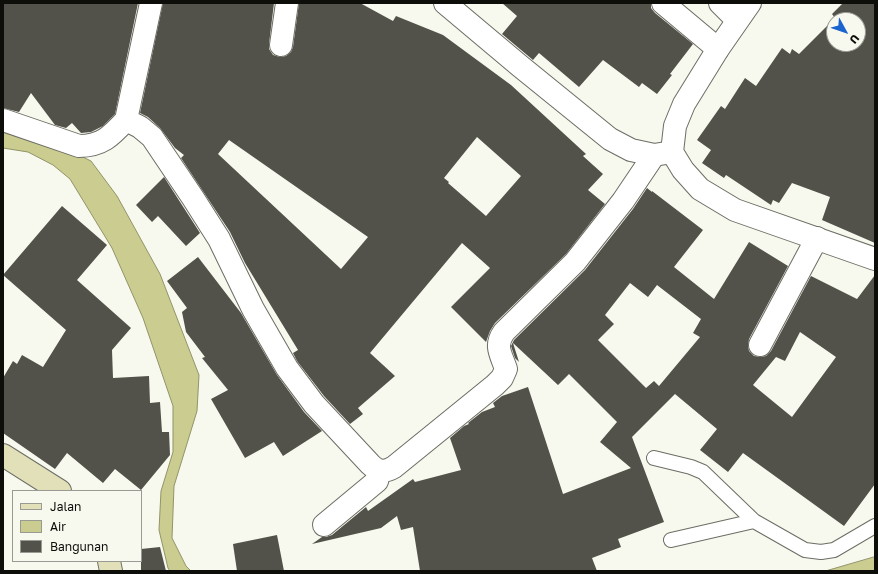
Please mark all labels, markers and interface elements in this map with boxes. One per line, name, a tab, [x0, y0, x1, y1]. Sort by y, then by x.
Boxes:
north arrow	[826, 12, 866, 52]
text: U	[847, 32, 862, 47]
legend	[12, 490, 142, 562]
text: Jalan	[50, 499, 81, 514]
text: Air	[50, 519, 66, 534]
text: Bangunan	[50, 539, 108, 554]

